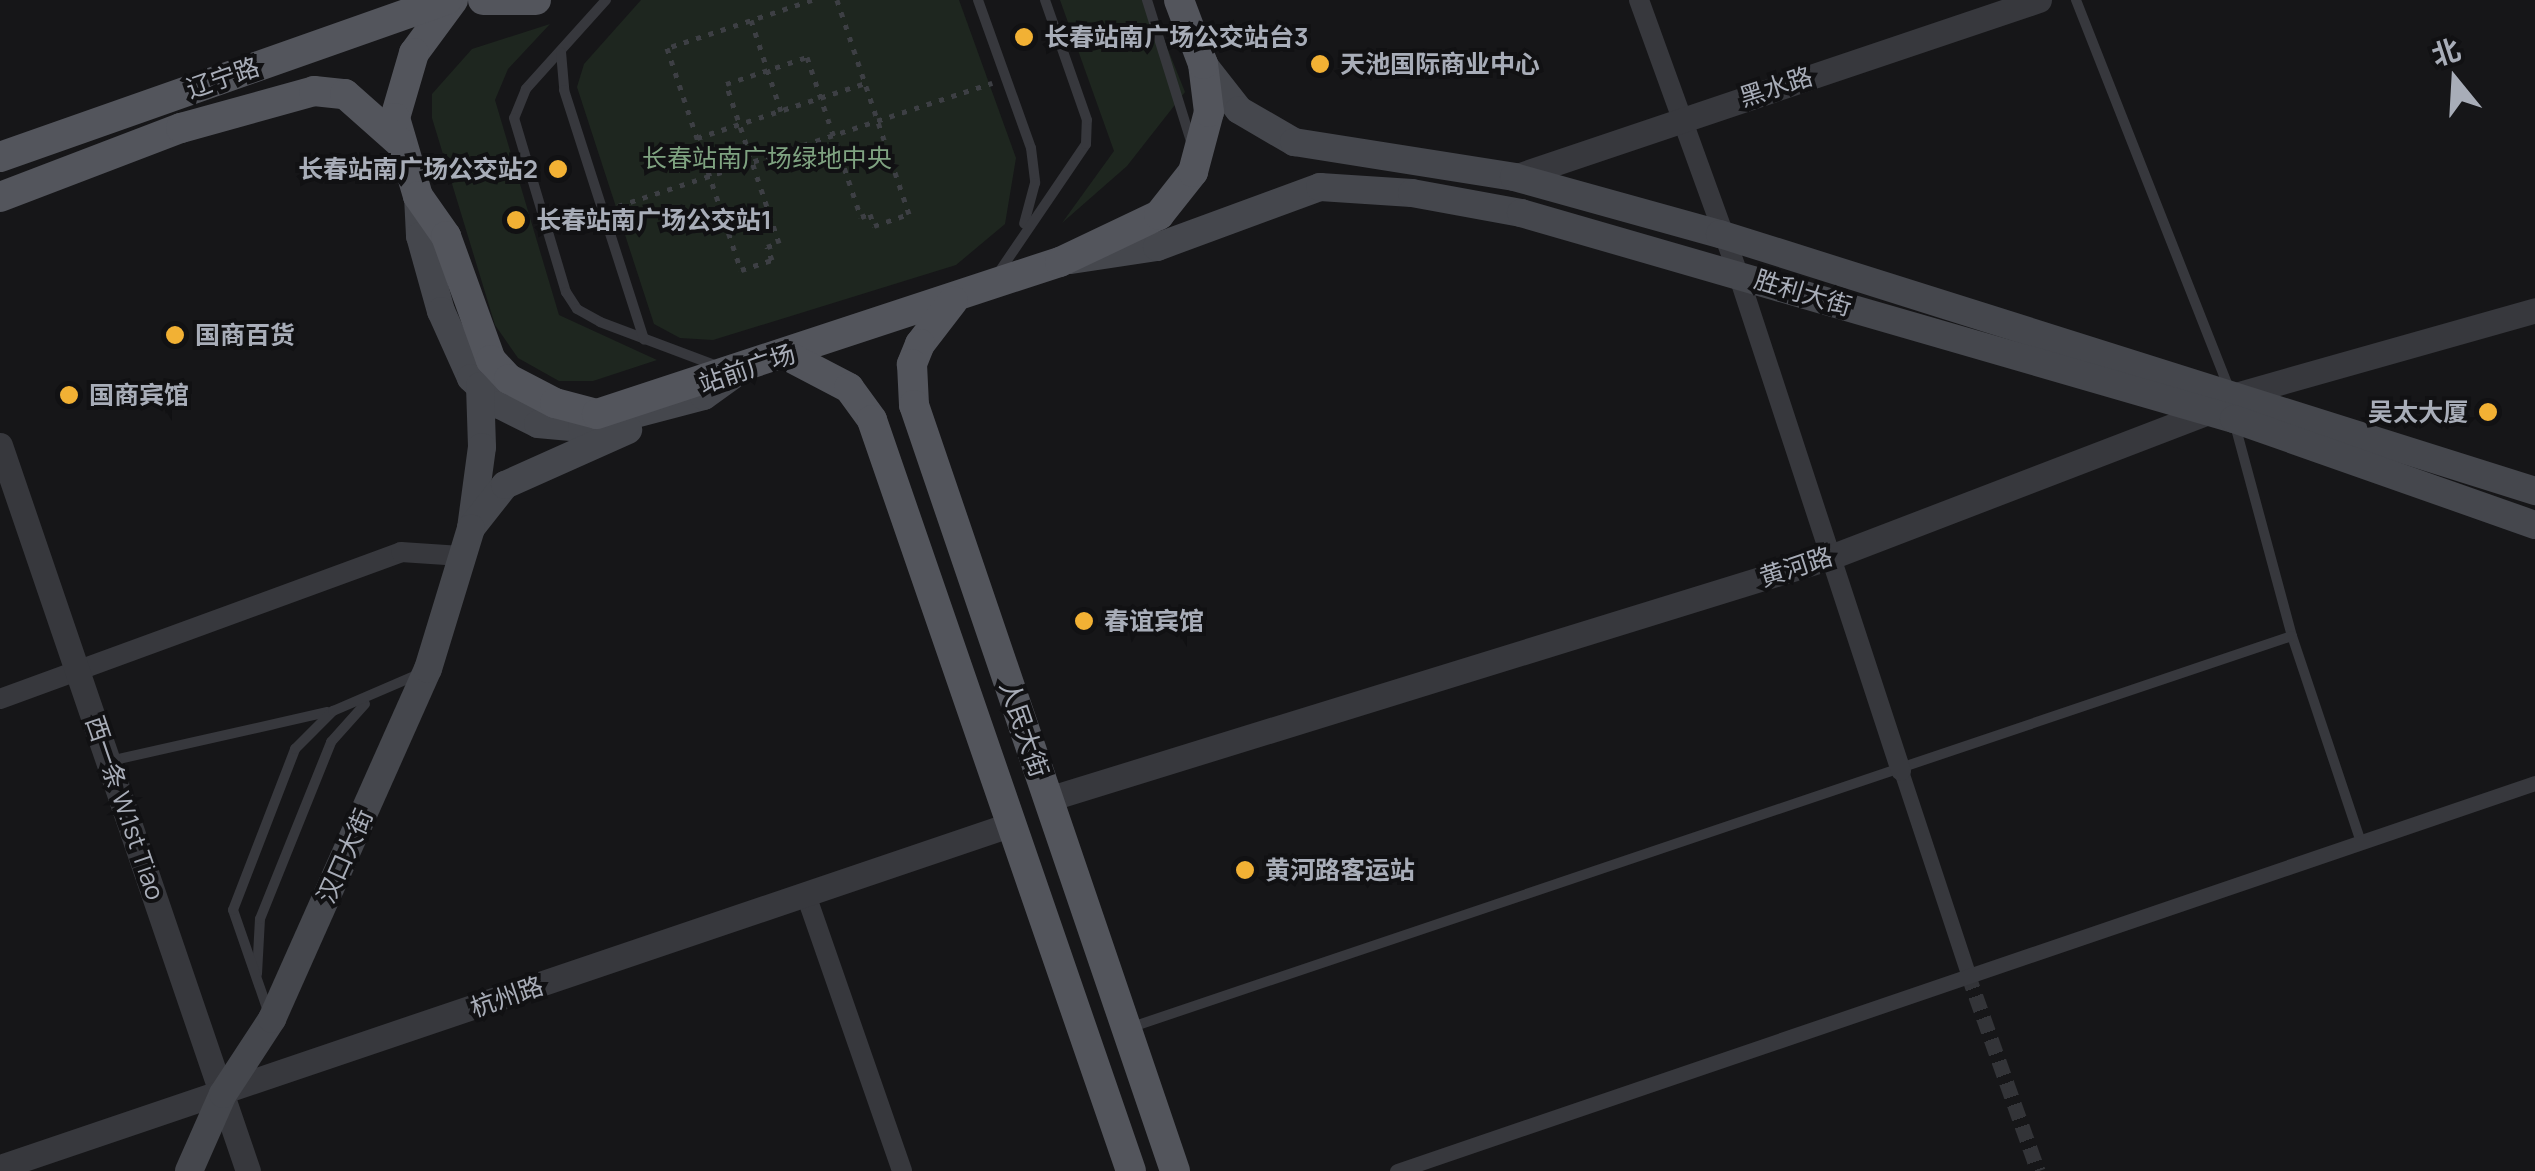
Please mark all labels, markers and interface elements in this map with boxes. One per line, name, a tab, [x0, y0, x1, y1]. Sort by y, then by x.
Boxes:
place label: 长春站南广场公交站台3	[1044, 22, 1309, 52]
marker: 长春站南广场公交站台3	[1013, 26, 1035, 48]
text: 北	[2427, 29, 2465, 74]
north arrow	[2405, 30, 2505, 130]
place label: 天池国际商业中心	[1340, 49, 1540, 79]
street label: 辽宁路	[183, 52, 263, 104]
marker: 天池国际商业中心	[1309, 53, 1331, 75]
street label: 黑水路	[1736, 61, 1816, 113]
park label: 长春站南广场绿地中央	[642, 143, 892, 173]
place label: 长春站南广场公交站2	[298, 154, 538, 184]
marker: 长春站南广场公交站2	[547, 158, 569, 180]
place label: 长春站南广场公交站1	[536, 205, 772, 235]
marker: 长春站南广场公交站1	[505, 209, 527, 231]
street label: 胜利大街	[1751, 264, 1855, 322]
place label: 国商百货	[195, 320, 295, 350]
marker: 国商百货	[164, 324, 186, 346]
street label: 站前广场	[695, 339, 799, 399]
place label: 国商宾馆	[89, 380, 189, 410]
marker: 国商宾馆	[58, 384, 80, 406]
place label: 吴太大厦	[2368, 397, 2468, 427]
marker: 吴太大厦	[2477, 401, 2499, 423]
street label: 黄河路	[1756, 541, 1836, 593]
place label: 春谊宾馆	[1104, 606, 1204, 636]
marker: 春谊宾馆	[1073, 610, 1095, 632]
street label: 人民大街	[994, 677, 1054, 781]
street label: 西一条 W.1st Tiao	[79, 712, 171, 904]
street label: 汉口大街	[311, 804, 379, 908]
place label: 黄河路客运站	[1265, 855, 1415, 885]
marker: 黄河路客运站	[1234, 859, 1256, 881]
street label: 杭州路	[467, 971, 547, 1023]

